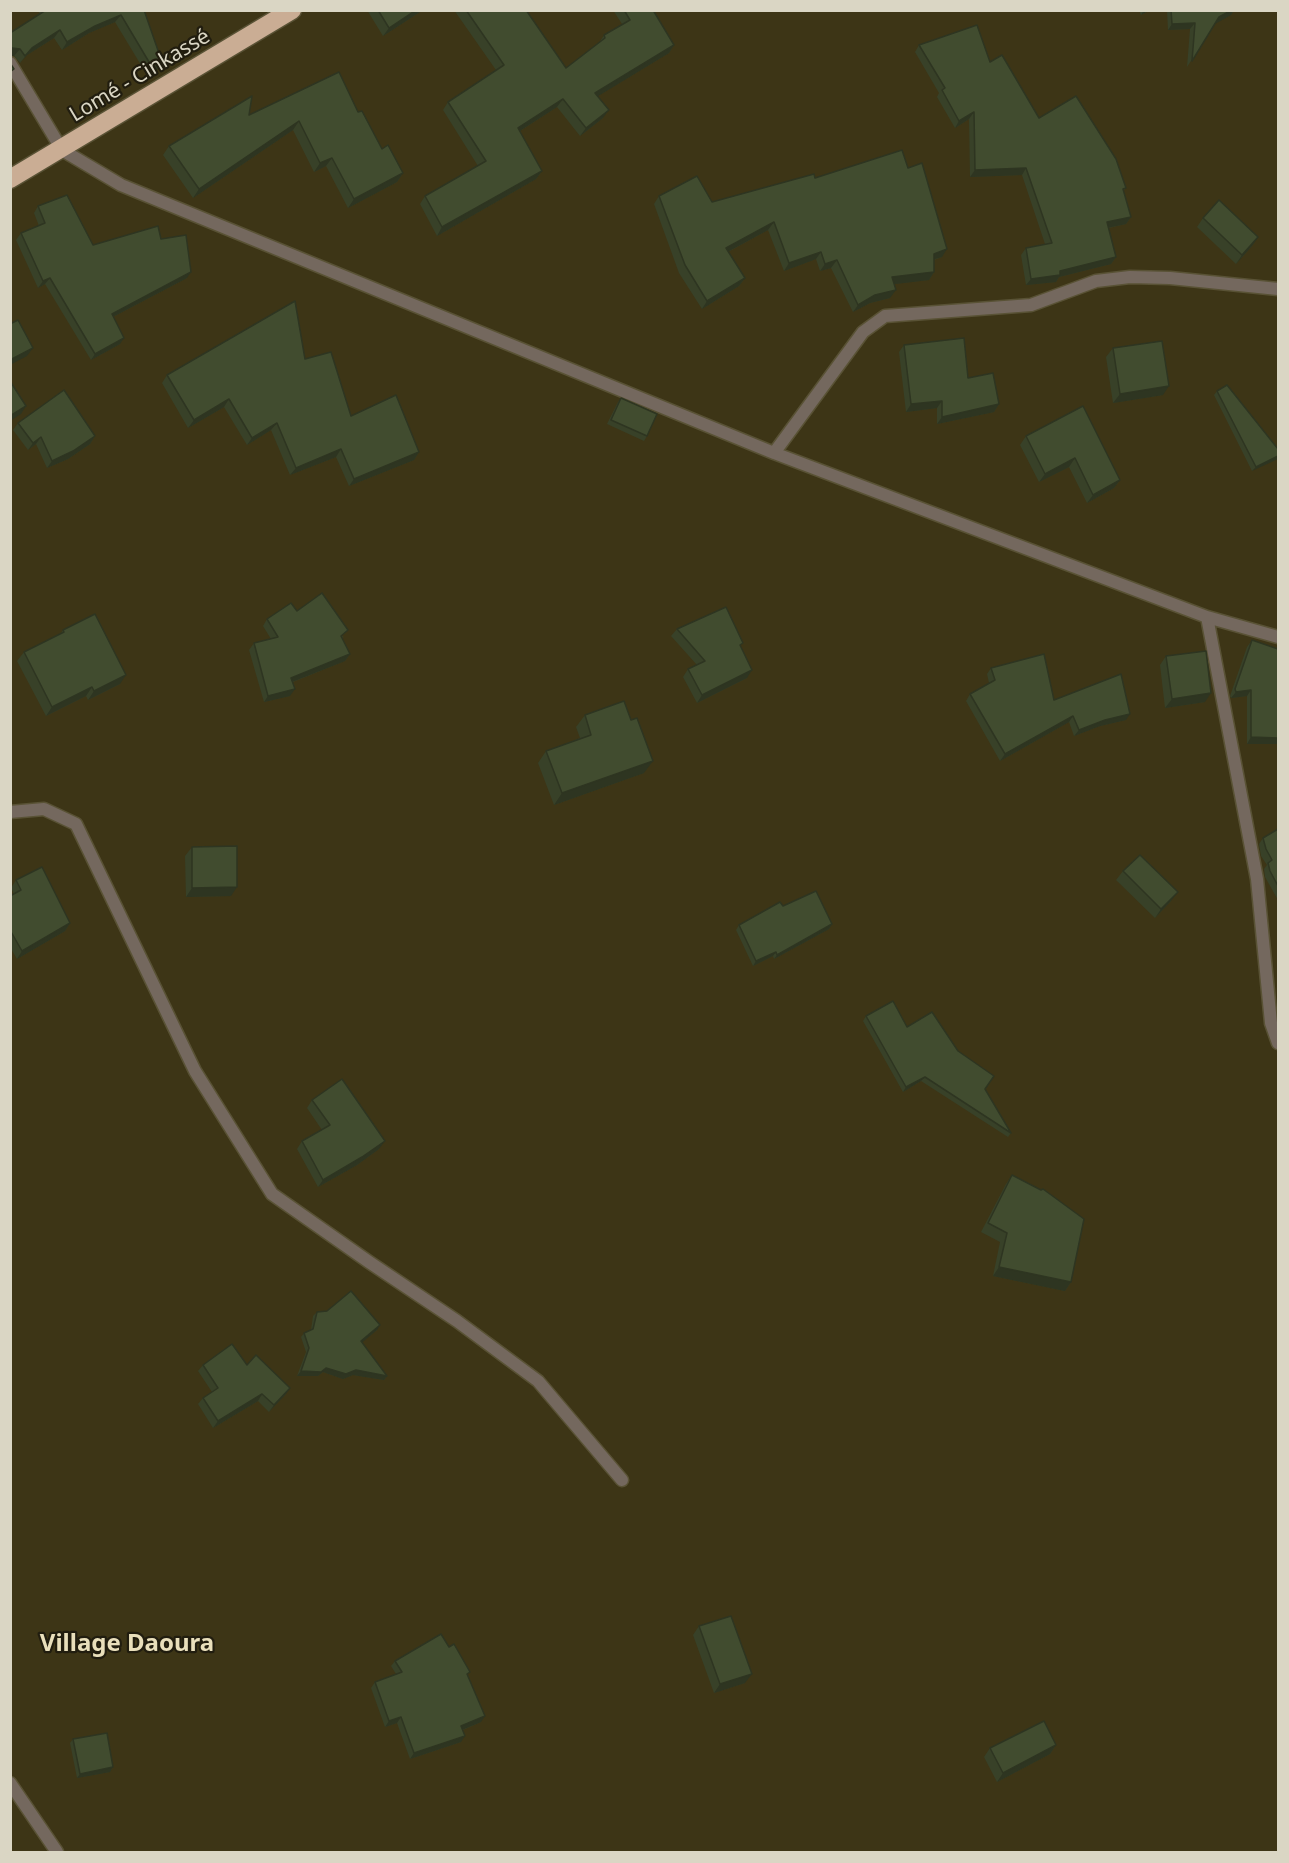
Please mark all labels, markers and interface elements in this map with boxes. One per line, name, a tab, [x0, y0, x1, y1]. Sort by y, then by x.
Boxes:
street label: Lomé - Cinkassé	[65, 24, 215, 128]
district label: Village Daoura	[40, 1630, 214, 1658]

